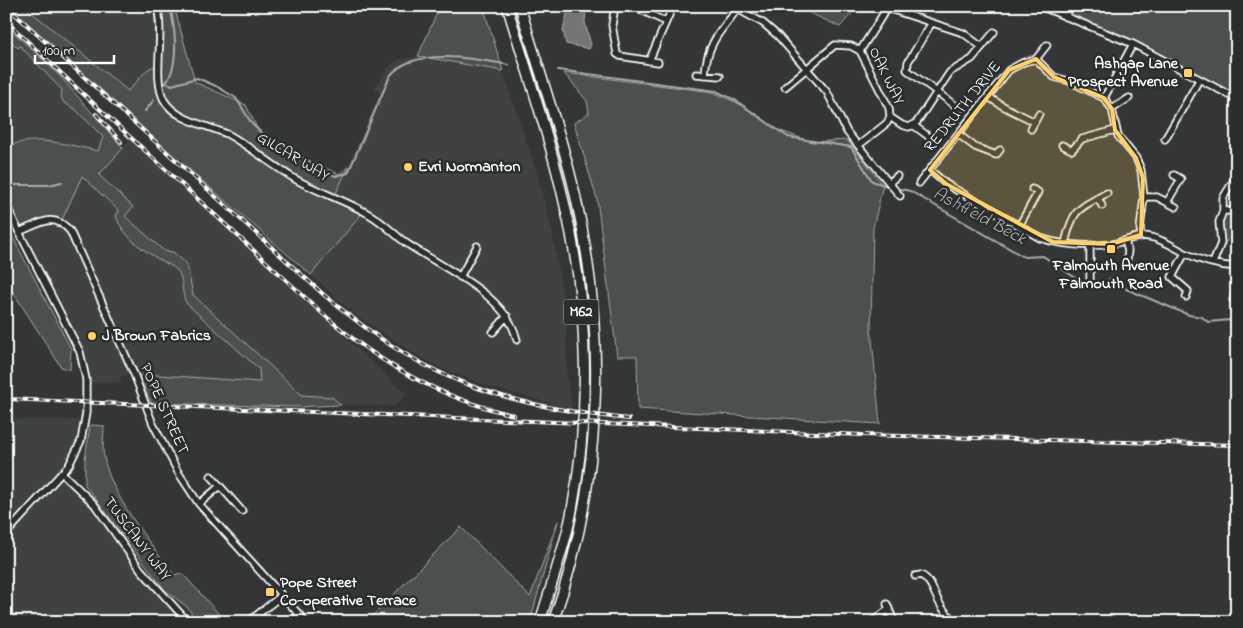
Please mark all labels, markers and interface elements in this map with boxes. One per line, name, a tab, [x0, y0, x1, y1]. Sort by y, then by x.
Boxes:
scale bar	[35, 32, 114, 64]
text: 100 m	[42, 40, 75, 62]
street label: OAK WAY	[862, 43, 911, 110]
place label: Ashgap Lane Prospect Avenue	[1068, 52, 1179, 94]
street label: REDRUTH DRIVE	[919, 56, 1007, 158]
marker: Ashgap Lane Prospect Avenue	[1182, 67, 1194, 79]
street label: GILCAR WAY	[252, 126, 334, 188]
place label: Evri Normanton	[418, 155, 520, 179]
marker: Evri Normanton	[402, 161, 414, 173]
water label: Ashfield Beck	[928, 182, 1031, 253]
marker: Falmouth Avenue Falmouth Road	[1105, 243, 1117, 255]
place label: Falmouth Avenue Falmouth Road	[1052, 254, 1170, 296]
road number: M62	[564, 300, 598, 324]
place label: J Brown Fabrics	[102, 324, 211, 348]
marker: J Brown Fabrics	[86, 330, 98, 342]
street label: POPE STREET	[133, 360, 195, 458]
street label: TUSCANY WAY	[97, 492, 177, 587]
place label: Pope Street Co-operative Terrace	[280, 571, 417, 613]
marker: Pope Street Co-operative Terrace	[264, 586, 276, 598]

